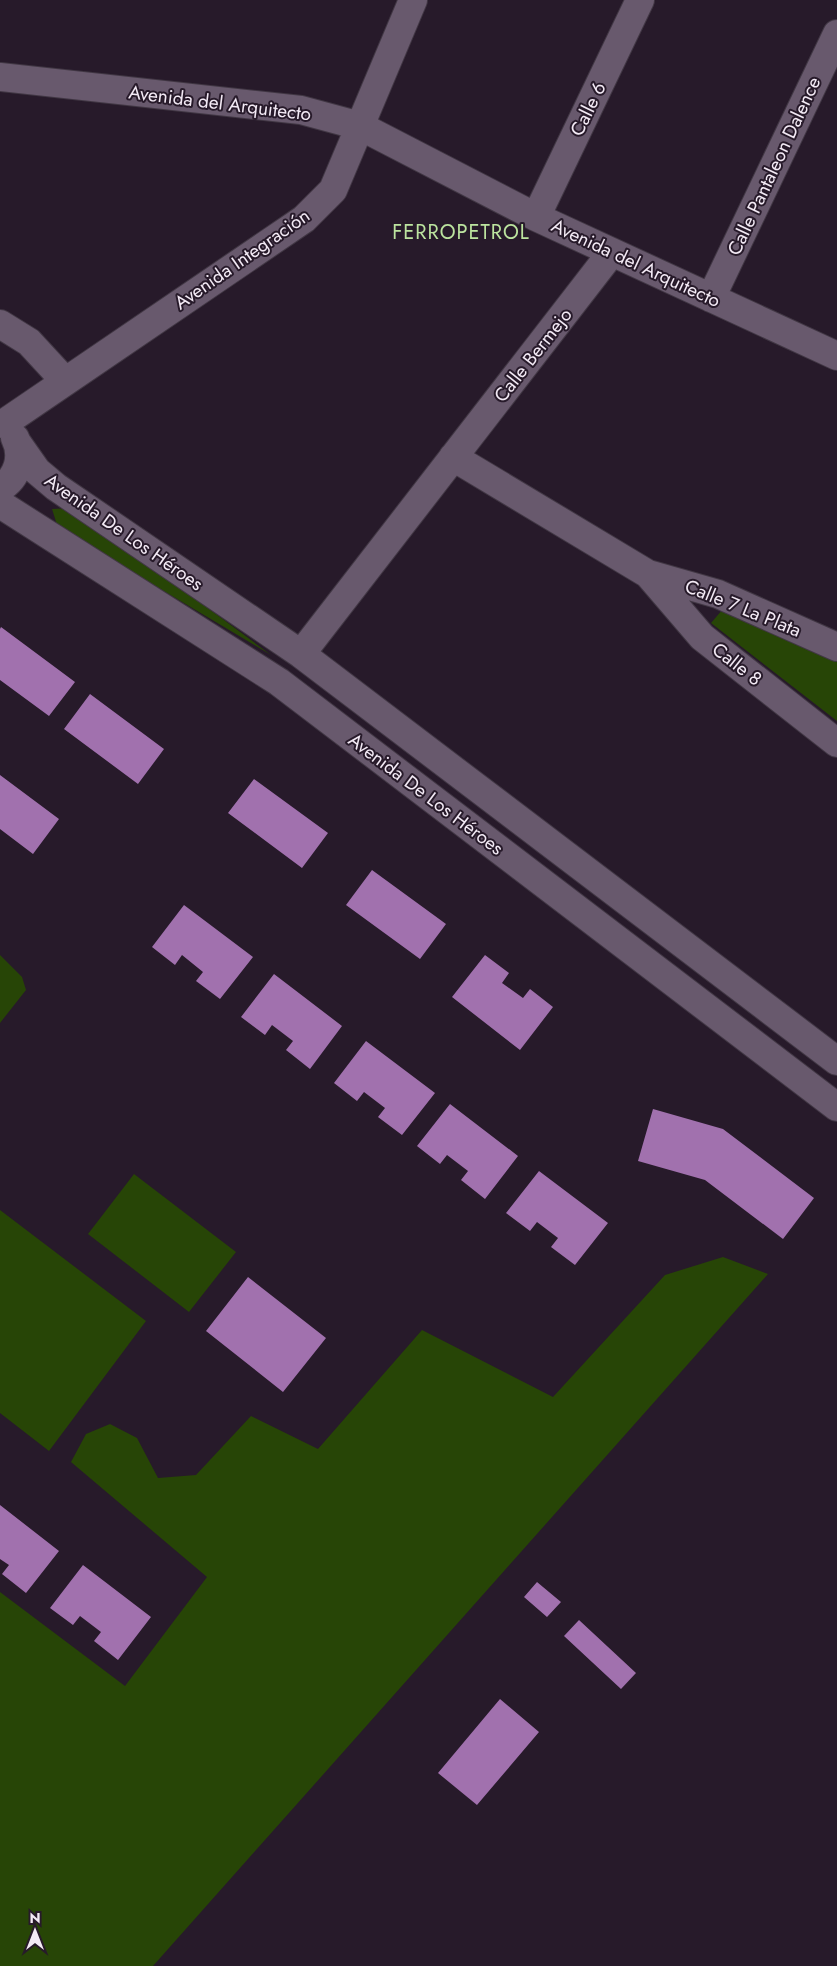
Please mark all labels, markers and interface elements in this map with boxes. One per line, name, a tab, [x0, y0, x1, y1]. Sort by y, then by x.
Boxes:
street label: Calle Pantaleon Dalence	[721, 72, 827, 260]
street label: Calle 6	[563, 77, 613, 141]
street label: Avenida del Arquitecto	[127, 78, 313, 128]
street label: Avenida Integración	[169, 202, 315, 316]
street label: Avenida del Arquitecto	[547, 212, 725, 314]
district label: FERROPETROL	[392, 218, 530, 247]
street label: Calle Bermejo	[488, 302, 578, 408]
street label: Avenida De Los Héroes	[39, 467, 209, 597]
street label: Calle 7 La Plata	[681, 572, 805, 644]
street label: Calle 8	[706, 636, 768, 692]
street label: Avenida De Los Héroes	[343, 727, 510, 862]
north arrow	[10, 1906, 60, 1956]
text: N	[29, 1908, 41, 1928]

